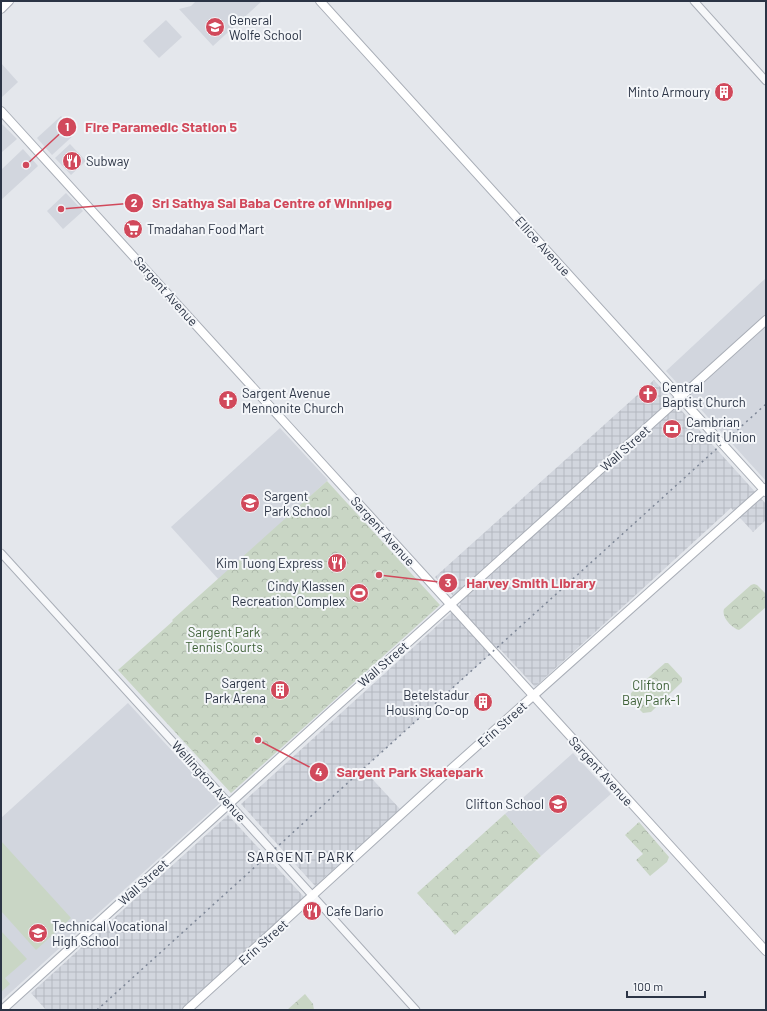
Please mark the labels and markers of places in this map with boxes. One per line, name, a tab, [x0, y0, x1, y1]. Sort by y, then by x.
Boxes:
place label: General Wolfe School	[229, 12, 302, 43]
school or university icon: General Wolfe School	[204, 16, 226, 38]
building icon: Minto Armoury	[713, 81, 735, 103]
place label: Minto Armoury	[628, 84, 710, 100]
callout: Fire Paramedic Station 5	[57, 114, 245, 140]
restaurant icon: Subway	[61, 150, 83, 172]
place label: Subway	[86, 153, 129, 169]
callout: Sri Sathya Sai Baba Centre of Winnipeg	[124, 190, 400, 216]
supermarket icon: Tmadahan Food Mart	[122, 218, 144, 240]
place label: Tmadahan Food Mart	[147, 221, 264, 237]
place label: Central Baptist Church	[662, 379, 746, 410]
church icon: Central Baptist Church	[637, 383, 659, 405]
place label: Sargent Avenue Mennonite Church	[242, 385, 344, 416]
church icon: Sargent Avenue Mennonite Church	[217, 389, 239, 411]
place label: Cambrian Credit Union	[686, 414, 756, 445]
bank icon: Cambrian Credit Union	[661, 418, 683, 440]
place label: Sargent Park School	[264, 488, 331, 519]
school or university icon: Sargent Park School	[239, 492, 261, 514]
restaurant icon: Kim Tuong Express	[326, 552, 348, 574]
place label: Kim Tuong Express	[216, 555, 323, 571]
callout: Harvey Smith Library	[438, 570, 604, 596]
place label: Cindy Klassen Recreation Complex	[232, 578, 345, 609]
sports icon: Cindy Klassen Recreation Complex	[348, 582, 370, 604]
place label: Sargent Park Arena	[205, 675, 266, 706]
building icon: Sargent Park Arena	[269, 679, 291, 701]
place label: Betelstadur Housing Co-op	[386, 687, 469, 718]
building icon: Betelstadur Housing Co-op	[472, 691, 494, 713]
callout: Sargent Park Skatepark	[309, 759, 492, 785]
school or university icon: Clifton School	[547, 793, 569, 815]
place label: Clifton School	[466, 796, 544, 812]
restaurant icon: Cafe Dario	[301, 900, 323, 922]
place label: Cafe Dario	[326, 903, 384, 919]
place label: Technical Vocational High School	[52, 918, 168, 949]
school or university icon: Technical Vocational High School	[27, 922, 49, 944]

